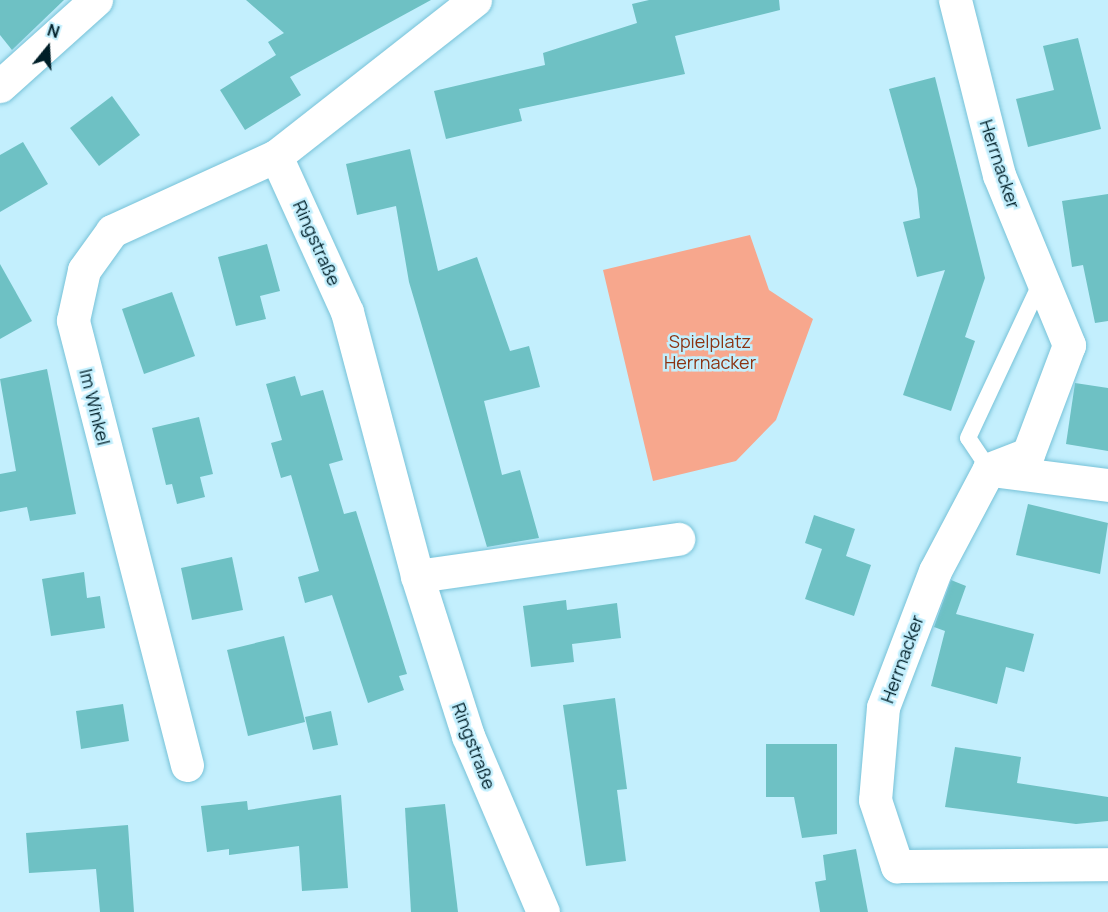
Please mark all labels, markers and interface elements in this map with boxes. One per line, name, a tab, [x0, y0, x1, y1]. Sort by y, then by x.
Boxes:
north arrow	[18, 18, 78, 78]
text: N	[45, 19, 62, 43]
street label: Herrnacker	[975, 117, 1025, 211]
street label: Ringstraße	[289, 197, 345, 289]
park label: Spielplatz Herrnacker	[664, 331, 756, 374]
street label: Im Winkel	[75, 367, 115, 447]
street label: Herrnacker	[876, 612, 928, 706]
street label: Ringstraße	[448, 700, 500, 792]

